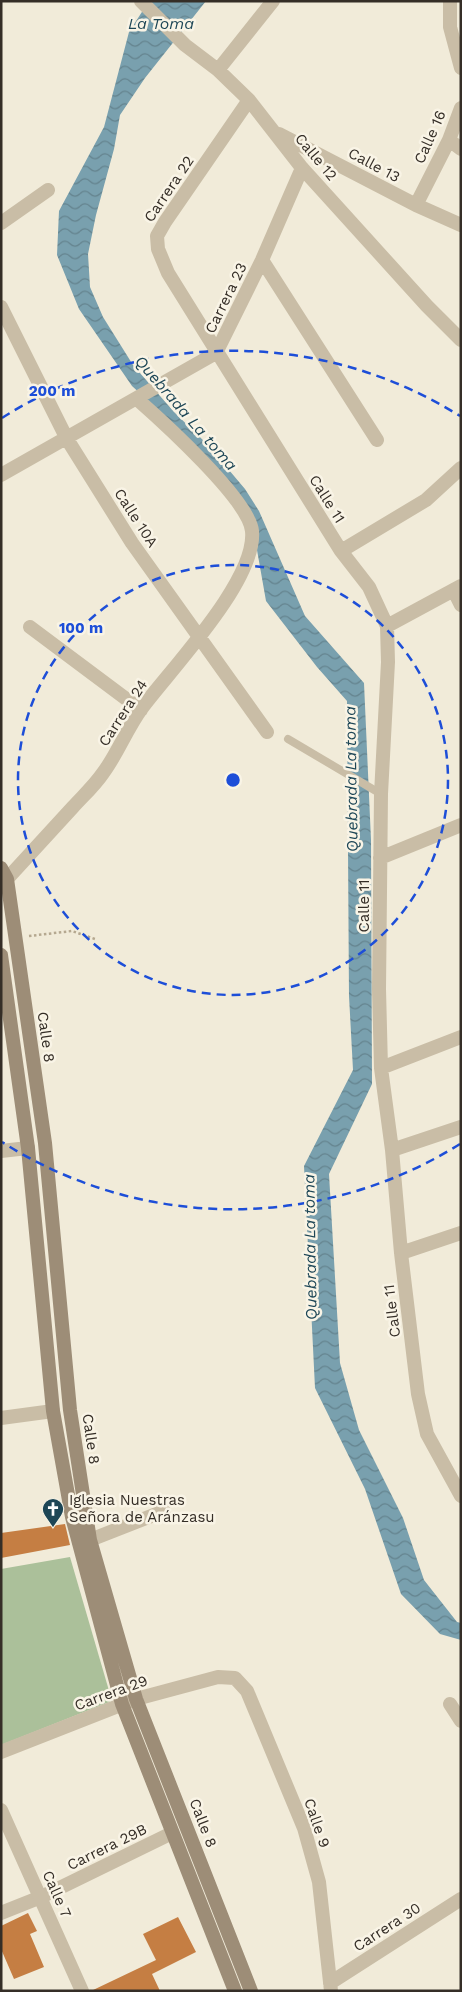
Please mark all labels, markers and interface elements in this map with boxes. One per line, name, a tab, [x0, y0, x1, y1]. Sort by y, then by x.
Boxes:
water label: La Toma	[128, 14, 194, 33]
street label: Calle 16	[410, 108, 450, 166]
street label: Calle 12	[291, 130, 341, 184]
street label: Calle 13	[345, 144, 403, 186]
street label: Carrera 22	[140, 152, 198, 226]
street label: Carrera 23	[201, 260, 251, 336]
water label: Quebrada La toma	[131, 352, 241, 474]
text: 200 m	[29, 382, 75, 400]
street label: Calle 11	[305, 472, 349, 526]
street label: Calle 10A	[110, 485, 162, 551]
text: 100 m	[59, 619, 103, 637]
street label: Carrera 24	[95, 676, 151, 750]
water label: Quebrada La toma	[340, 706, 362, 852]
centre of rings	[224, 771, 242, 789]
street label: Calle 11	[355, 879, 373, 933]
street label: Calle 8	[34, 1011, 58, 1063]
water label: Quebrada La toma	[299, 1174, 321, 1320]
street label: Calle 11	[380, 1284, 404, 1338]
street label: Calle 8	[79, 1413, 103, 1465]
place label: Iglesia Nuestras Señora de Aránzasu	[69, 1491, 215, 1526]
church icon: Iglesia Nuestras Señora de Aránzasu	[41, 1497, 65, 1528]
street label: Carrera 29	[72, 1671, 150, 1715]
street label: Calle 8	[185, 1796, 221, 1850]
street label: Calle 9	[300, 1796, 334, 1850]
street label: Carrera 29B	[64, 1820, 150, 1874]
street label: Calle 7	[39, 1868, 75, 1920]
street label: Carrera 30	[350, 1899, 424, 1955]

